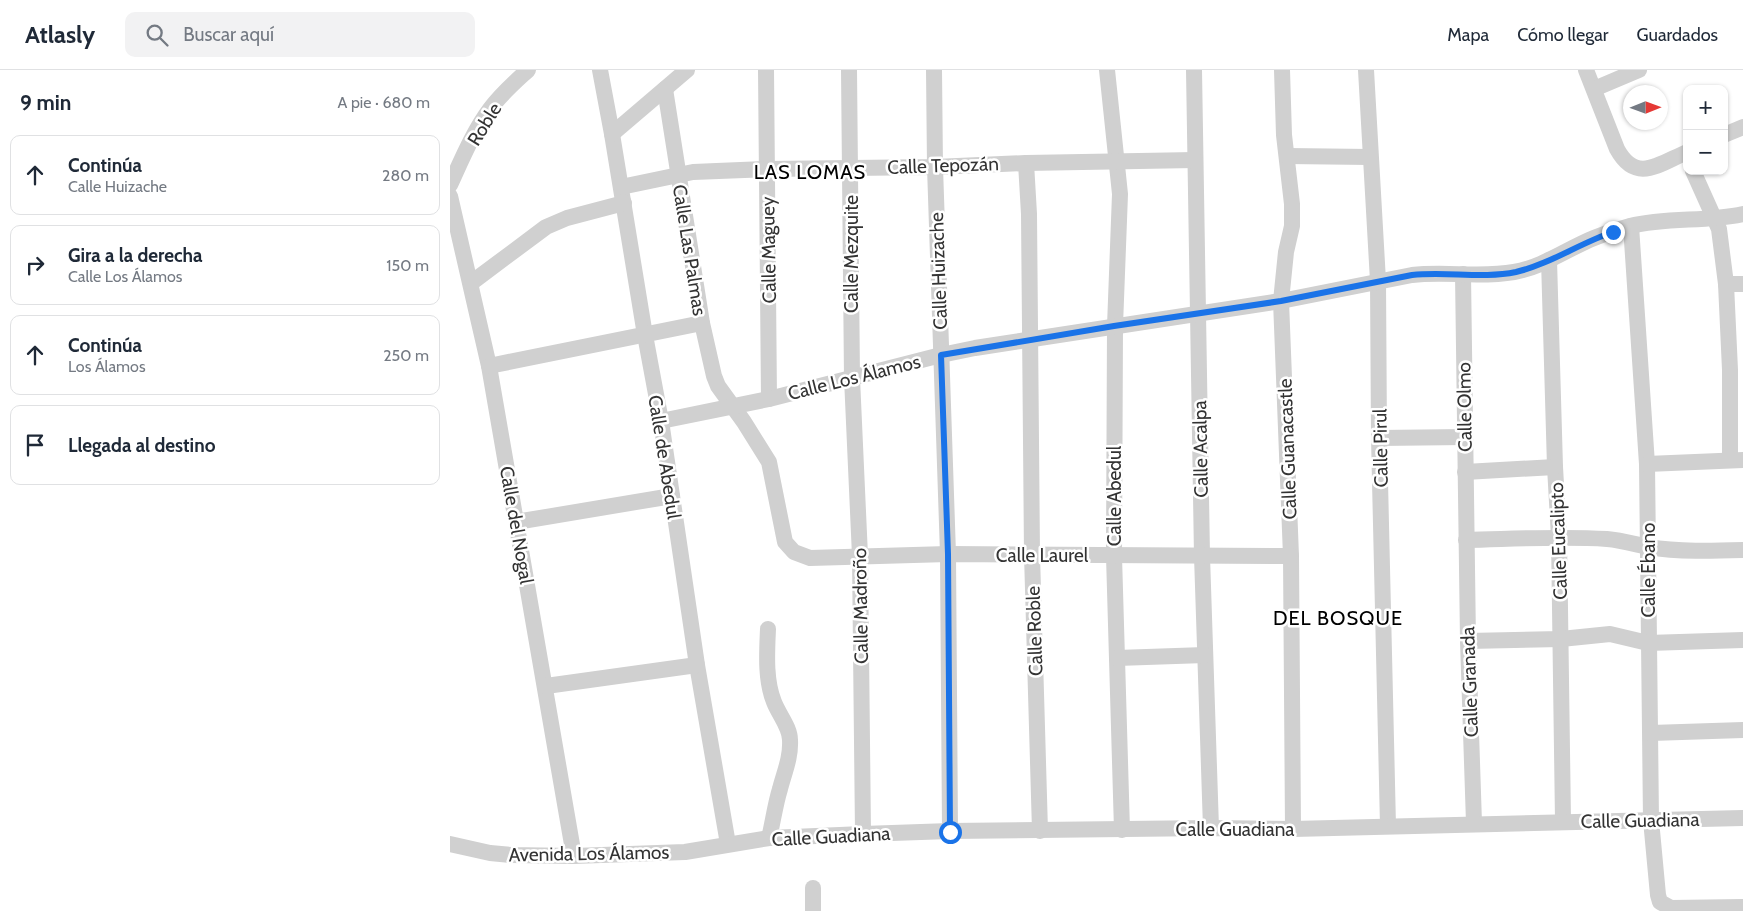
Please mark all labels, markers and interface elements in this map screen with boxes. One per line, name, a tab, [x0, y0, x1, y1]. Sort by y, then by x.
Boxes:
search box	[125, 12, 475, 57]
text: Atlasly	[25, 20, 95, 49]
icon: search	[143, 21, 171, 49]
text: Buscar aquí	[183, 23, 274, 46]
text: Mapa	[1447, 24, 1489, 46]
text: Cómo llegar	[1517, 24, 1609, 46]
text: Guardados	[1637, 24, 1718, 46]
north arrow	[1623, 85, 1668, 130]
map controls	[1683, 85, 1728, 175]
button: +	[1683, 85, 1728, 130]
text: 9 min	[20, 90, 71, 115]
text: A pie · 680 m	[337, 93, 430, 112]
street label: Roble	[462, 98, 507, 150]
button: −	[1683, 130, 1728, 175]
street label: Calle Tepozán	[887, 152, 999, 179]
text: Continúa	[68, 154, 142, 177]
district label: LAS LOMAS	[754, 160, 866, 184]
icon: ahead	[21, 161, 49, 189]
text: 280 m	[382, 166, 429, 185]
text: Calle Huizache	[68, 177, 167, 196]
street label: Calle Las Palmas	[668, 183, 711, 317]
street label: Calle Mezquite	[840, 195, 863, 313]
street label: Calle Maguey	[756, 196, 781, 304]
street label: Calle Huizache	[925, 212, 952, 330]
route end	[1602, 221, 1625, 244]
text: Gira a la derecha	[68, 244, 203, 267]
icon: right	[21, 251, 49, 279]
text: 150 m	[386, 256, 429, 275]
text: Calle Los Álamos	[68, 267, 182, 286]
text: Continúa	[68, 334, 142, 357]
icon: ahead	[21, 341, 49, 369]
text: 250 m	[383, 346, 429, 365]
street label: Calle Los Álamos	[785, 349, 923, 405]
text: Los Álamos	[68, 357, 146, 376]
street label: Calle Olmo	[1452, 362, 1477, 452]
street label: Calle Guanacastle	[1274, 378, 1301, 520]
street label: Calle de Abedul	[643, 393, 686, 521]
street label: Calle Acalpa	[1188, 400, 1213, 498]
street label: Calle Pirul	[1368, 408, 1393, 488]
icon: arrive	[21, 431, 49, 459]
text: Llegada al destino	[68, 434, 215, 457]
street label: Calle Abedul	[1103, 445, 1126, 546]
street label: Calle del Nogal	[495, 464, 538, 586]
street label: Calle Eucalipto	[1545, 482, 1572, 600]
street label: Calle Ébano	[1636, 523, 1660, 617]
street label: Calle Laurel	[996, 544, 1089, 567]
street label: Calle Madroño	[848, 548, 873, 664]
street label: Calle Roble	[1021, 585, 1048, 676]
district label: DEL BOSQUE	[1273, 606, 1403, 630]
street label: Calle Granada	[1456, 626, 1483, 738]
street label: Calle Guadiana	[1580, 808, 1700, 833]
street label: Calle Guadiana	[1176, 818, 1294, 841]
route start	[939, 821, 962, 844]
street label: Calle Guadiana	[771, 822, 891, 851]
street label: Avenida Los Álamos	[508, 840, 670, 866]

